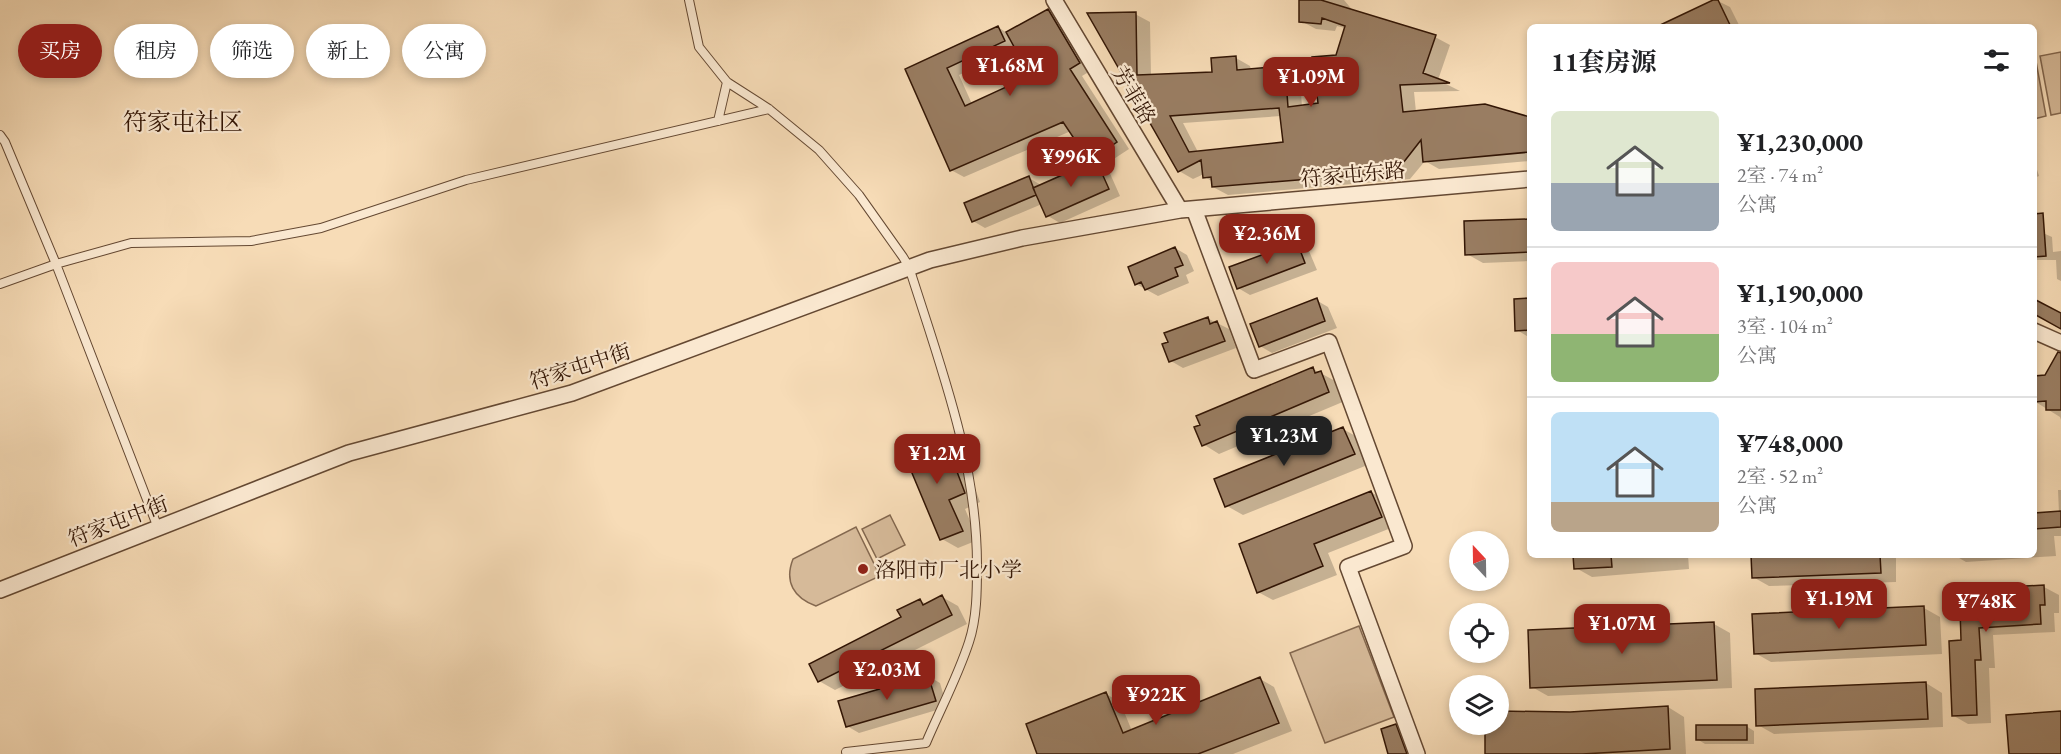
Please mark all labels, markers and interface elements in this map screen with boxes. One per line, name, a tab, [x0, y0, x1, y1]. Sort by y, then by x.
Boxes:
chip: 买房	[18, 24, 102, 78]
chip: 租房	[114, 24, 198, 78]
chip: 筛选	[210, 24, 294, 78]
chip: 新上	[306, 24, 390, 78]
chip: 公寓	[402, 24, 486, 78]
icon: filters	[1980, 44, 2013, 77]
text: 11套房源	[1551, 45, 1657, 79]
pin: ¥1.68M	[961, 46, 1059, 97]
text: ¥1.68M	[976, 52, 1044, 78]
pin: ¥1.09M	[1262, 57, 1360, 108]
street label: 芳菲路	[1106, 61, 1162, 129]
text: ¥1.09M	[1277, 63, 1345, 89]
district label: 符家屯社区	[123, 106, 243, 137]
text: ¥1,230,000	[1737, 125, 1863, 159]
icon: home	[1599, 135, 1671, 207]
pin: ¥996K	[1029, 137, 1113, 188]
text: ¥996K	[1041, 143, 1101, 169]
street label: 符家屯东路	[1300, 156, 1406, 192]
text: 2室 · 74 m²	[1737, 162, 1823, 188]
text: 公寓	[1737, 191, 1777, 217]
pin: ¥2.36M	[1218, 214, 1316, 265]
text: ¥2.36M	[1233, 220, 1301, 246]
text: ¥1,190,000	[1737, 276, 1863, 310]
icon: home	[1599, 286, 1671, 358]
text: 3室 · 104 m²	[1737, 313, 1833, 339]
street label: 符家屯中街	[526, 337, 634, 395]
text: 公寓	[1737, 342, 1777, 368]
pin: ¥1.23M	[1235, 416, 1333, 467]
text: ¥1.23M	[1250, 422, 1318, 448]
text: ¥748,000	[1737, 426, 1843, 460]
pin: ¥1.2M	[895, 434, 979, 485]
icon: home	[1599, 436, 1671, 508]
text: ¥1.2M	[908, 440, 966, 466]
text: 2室 · 52 m²	[1737, 463, 1823, 489]
street label: 符家屯中街	[64, 490, 172, 552]
text: 公寓	[1737, 492, 1777, 518]
north arrow	[1449, 531, 1509, 591]
map controls	[1449, 531, 1509, 735]
place label: 洛阳市厂北小学	[875, 556, 1022, 583]
marker: 洛阳市厂北小学	[856, 562, 870, 576]
pin: ¥1.19M	[1790, 579, 1888, 630]
pin: ¥748K	[1944, 582, 2028, 633]
text: ¥1.19M	[1805, 585, 1873, 611]
text: ¥748K	[1956, 588, 2016, 614]
button: locate	[1449, 603, 1509, 663]
pin: ¥1.07M	[1573, 604, 1671, 655]
text: ¥1.07M	[1588, 610, 1656, 636]
pin: ¥2.03M	[838, 650, 936, 701]
text: ¥2.03M	[853, 656, 921, 682]
pin: ¥922K	[1114, 675, 1198, 726]
button: layers	[1449, 675, 1509, 735]
text: ¥922K	[1126, 681, 1186, 707]

